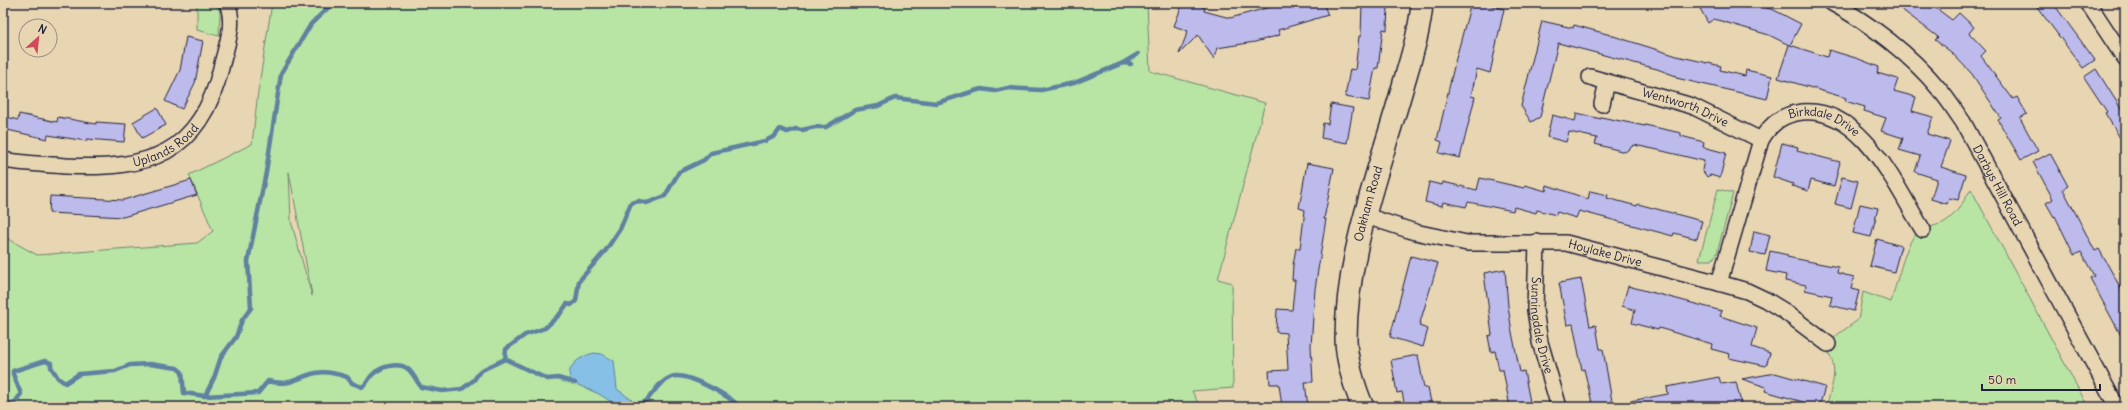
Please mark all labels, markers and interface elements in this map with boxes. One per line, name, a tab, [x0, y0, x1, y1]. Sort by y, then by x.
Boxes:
north arrow	[18, 18, 58, 58]
text: N	[36, 21, 49, 37]
street label: Wentworth Drive	[1640, 84, 1731, 130]
street label: Birkdale Drive	[1786, 104, 1863, 139]
street label: Uplands Road	[131, 120, 201, 170]
street label: Darbys Hill Road	[1970, 142, 2026, 228]
street label: Oakham Road	[1351, 164, 1385, 243]
street label: Hoylake Drive	[1567, 236, 1644, 270]
street label: Sunningdale Drive	[1528, 277, 1557, 375]
scale bar	[1982, 366, 2100, 392]
text: 50 m	[1988, 372, 2017, 387]

